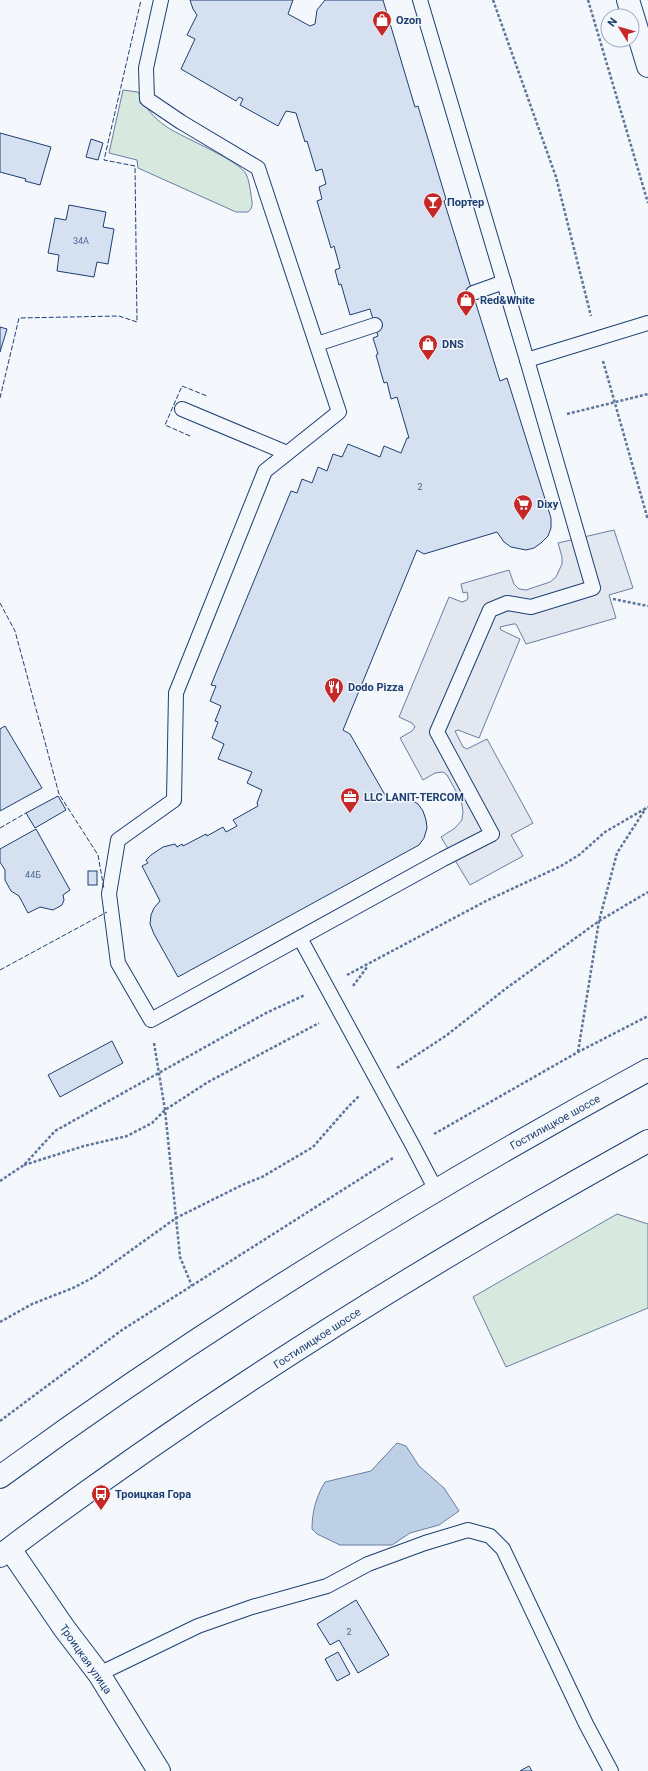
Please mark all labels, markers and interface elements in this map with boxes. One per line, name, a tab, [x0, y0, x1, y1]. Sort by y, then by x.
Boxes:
north arrow	[600, 8, 640, 48]
shop icon: Ozon	[371, 9, 393, 37]
place label: Ozon	[396, 14, 421, 27]
text: N	[605, 15, 620, 29]
bar icon: Портер	[422, 191, 444, 219]
place label: Портер	[447, 196, 484, 209]
house number: 34А	[73, 236, 89, 246]
shop icon: Red&White	[455, 289, 477, 317]
place label: Red&White	[480, 294, 535, 307]
shop icon: DNS	[417, 333, 439, 361]
place label: DNS	[442, 338, 464, 351]
house number: 2	[417, 482, 423, 492]
supermarket icon: Dixy	[512, 493, 534, 521]
place label: Dixy	[537, 498, 559, 511]
restaurant icon: Dodo Pizza	[323, 676, 345, 704]
place label: Dodo Pizza	[348, 681, 404, 694]
office icon: LLC LANIT-TERCOM	[339, 786, 361, 814]
place label: LLC LANIT-TERCOM	[364, 791, 464, 804]
house number: 44Б	[25, 870, 41, 880]
street label: Гостилицкое шоссе	[508, 1092, 603, 1153]
street label: Гостилицкое шоссе	[271, 1305, 363, 1371]
bus stop icon: Троицкая Гора	[90, 1483, 112, 1511]
place label: Троицкая Гора	[115, 1488, 191, 1501]
street label: Троицкая улица	[57, 1622, 114, 1697]
house number: 2	[346, 1627, 352, 1637]

